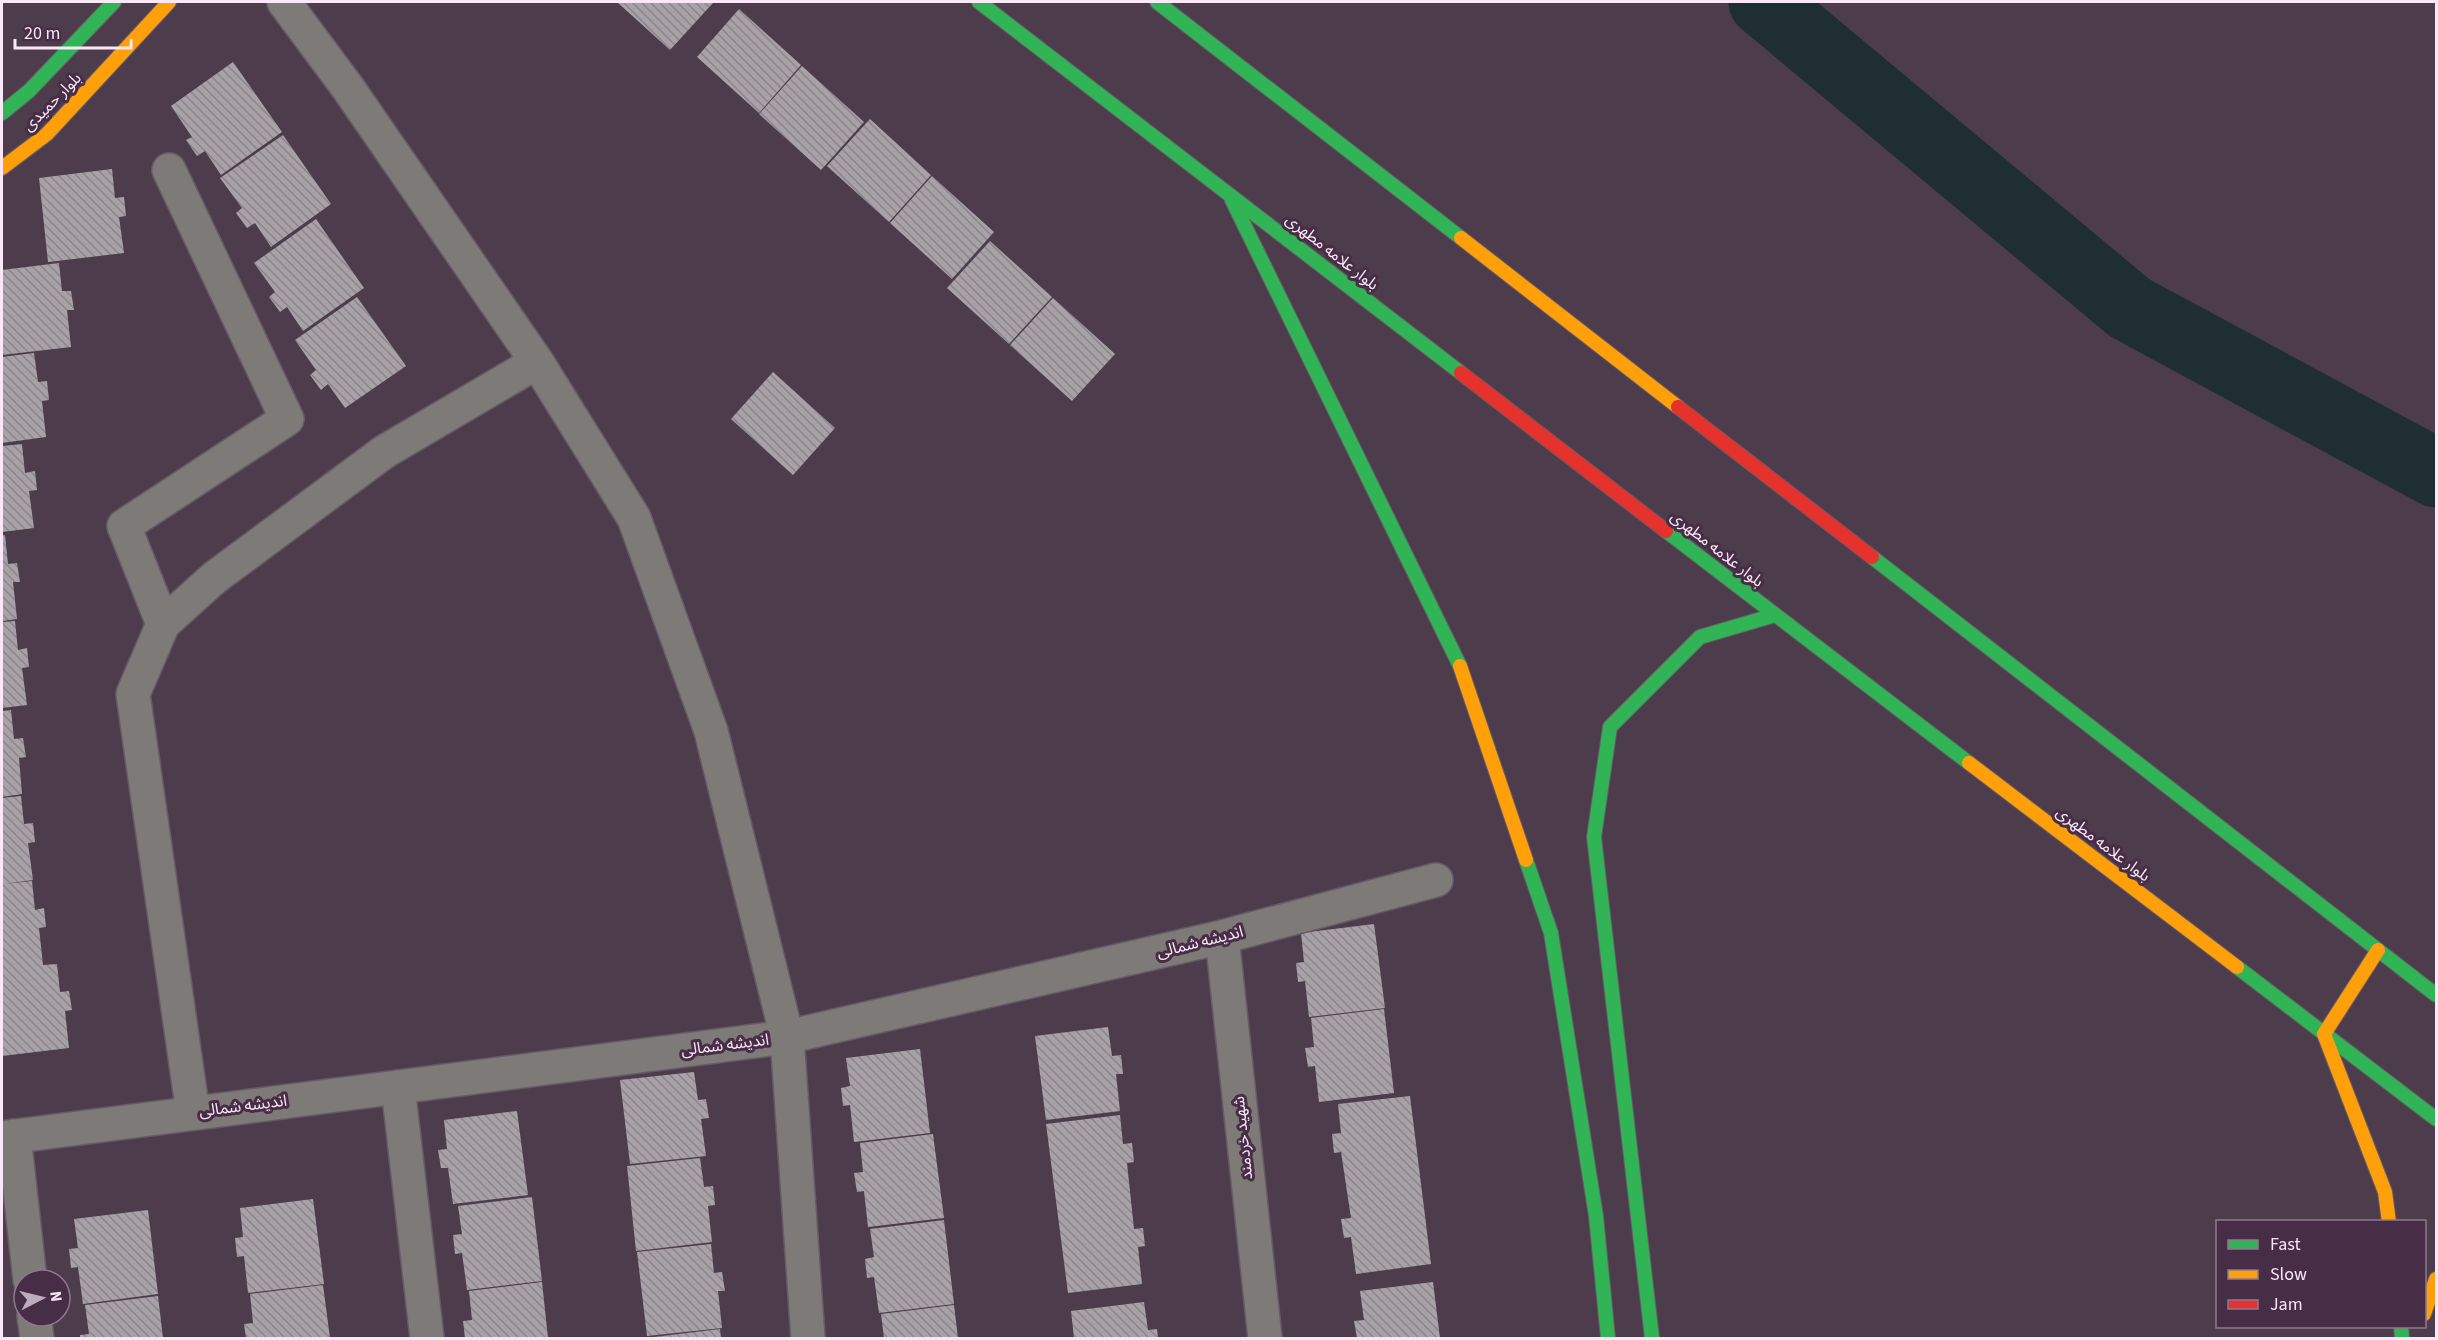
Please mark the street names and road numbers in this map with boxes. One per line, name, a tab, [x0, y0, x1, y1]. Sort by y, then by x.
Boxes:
street label: بلوار حمیدی	[18, 68, 86, 136]
street label: بلوار علامه مطهری	[1281, 209, 1383, 295]
street label: بلوار علامه مطهری	[1666, 506, 1768, 592]
street label: بلوار علامه مطهری	[2051, 801, 2155, 887]
street label: اندیشه شمالی	[1154, 921, 1246, 963]
street label: اندیشه شمالی	[680, 1029, 770, 1061]
street label: اندیشه شمالی	[198, 1090, 288, 1122]
street label: شهید خردمند	[1228, 1095, 1258, 1181]

